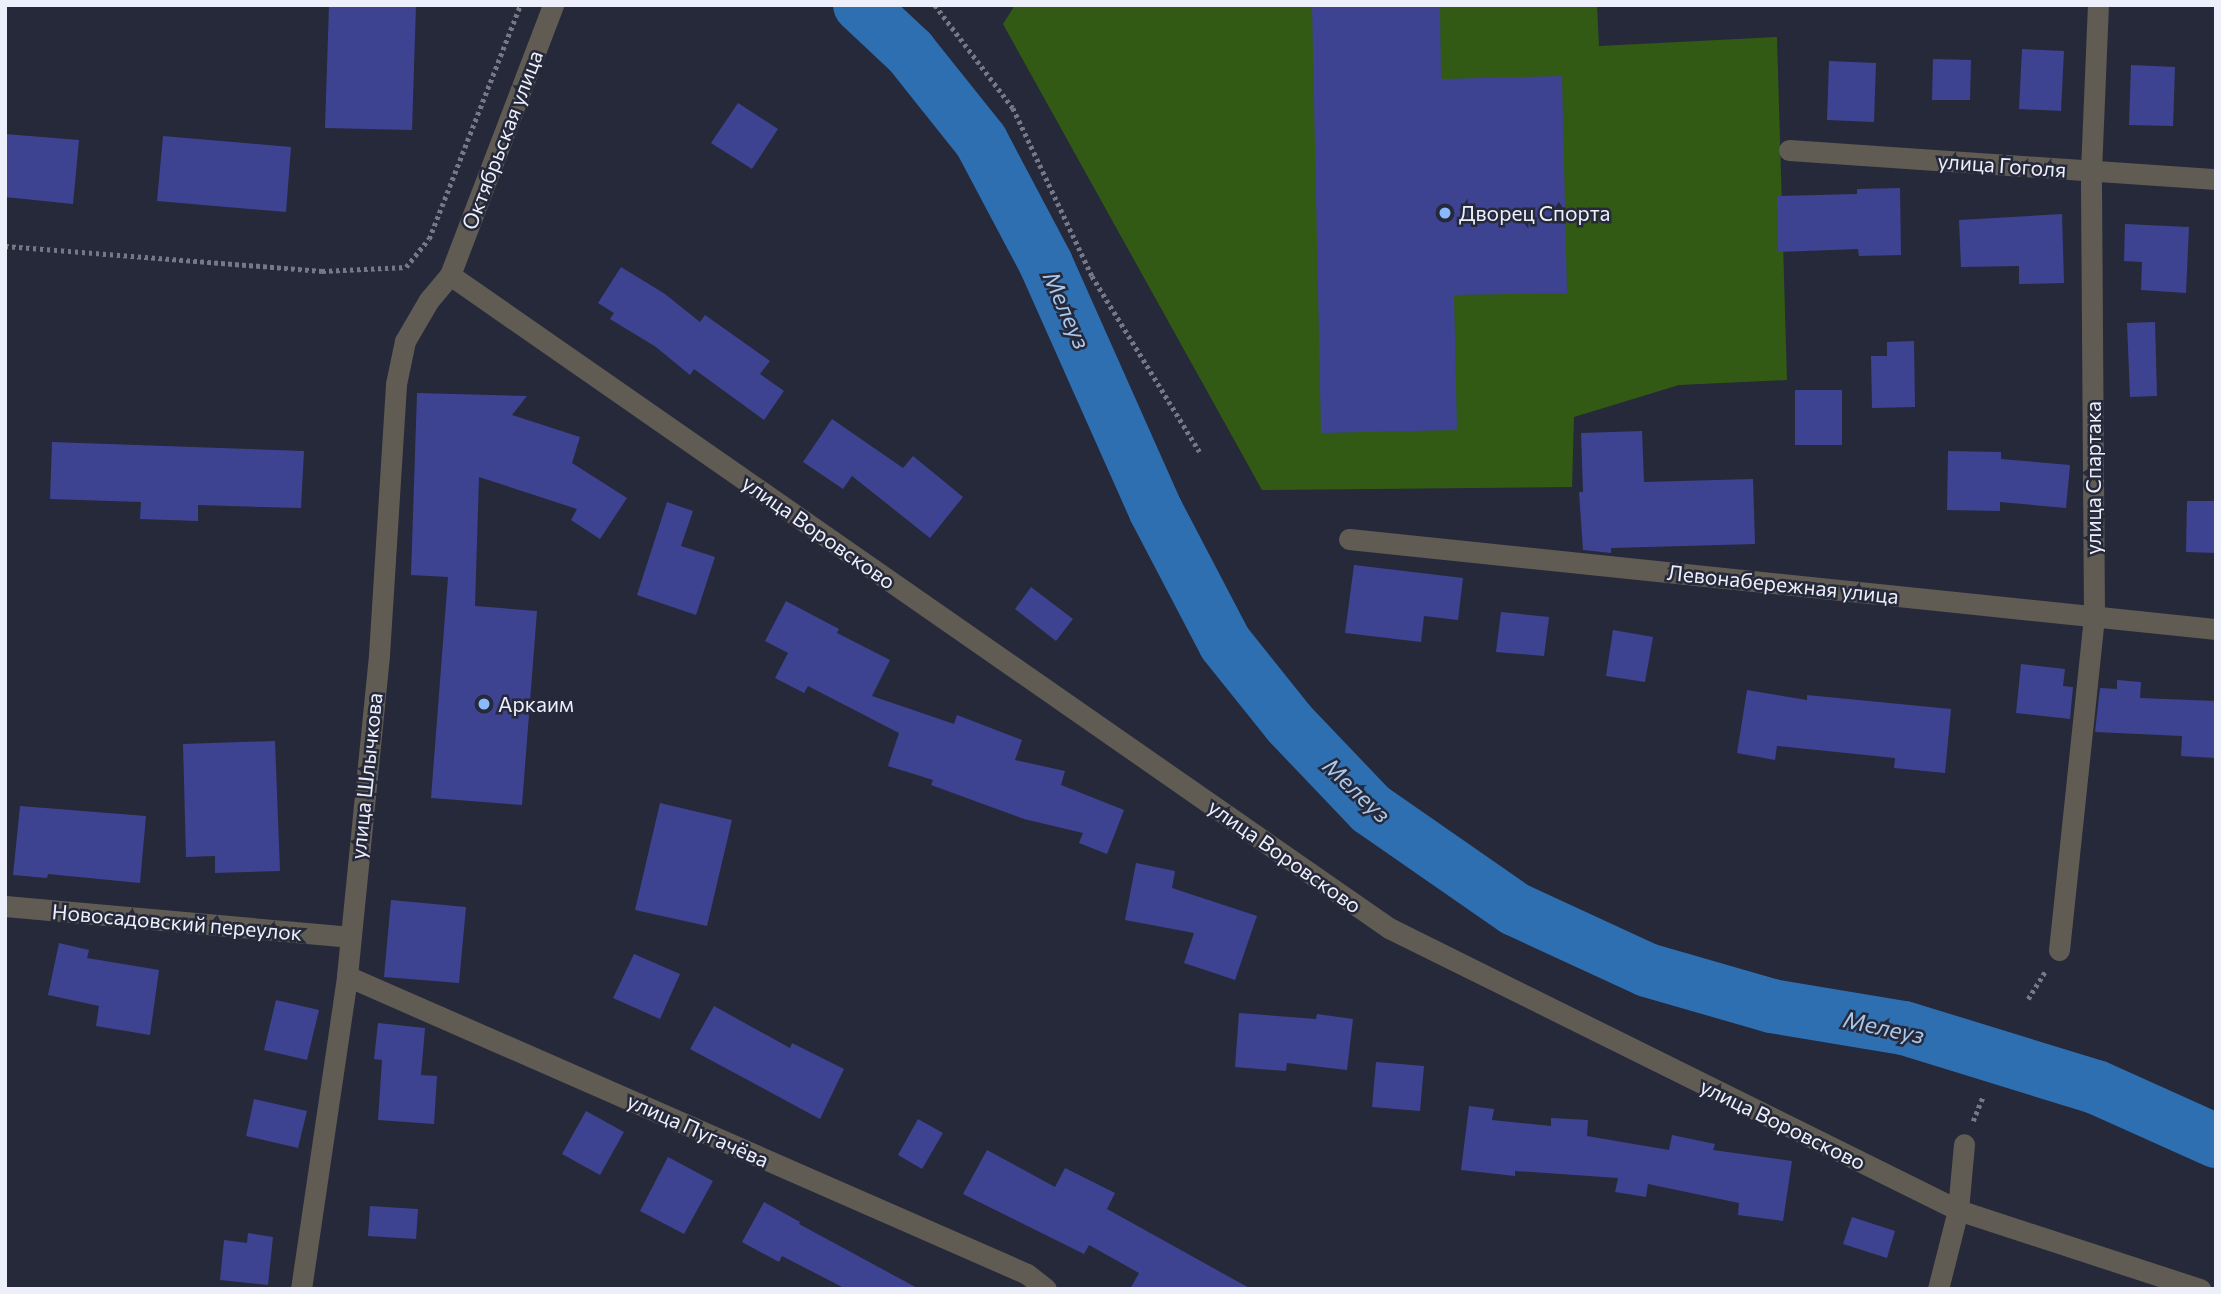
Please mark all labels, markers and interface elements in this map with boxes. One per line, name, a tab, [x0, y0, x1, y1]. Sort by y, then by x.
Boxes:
street label: Октябрьская улица	[456, 47, 548, 233]
street label: улица Гоголя	[1937, 148, 2067, 182]
place label: Дворец Спорта	[1459, 200, 1611, 226]
marker: Дворец Спорта	[1437, 205, 1453, 221]
water label: Мелеуз	[1038, 267, 1096, 353]
street label: улица Спартака	[2080, 401, 2106, 555]
street label: улица Воровсково	[738, 470, 900, 594]
street label: Левонабережная улица	[1666, 559, 1900, 609]
place label: Аркаим	[498, 691, 574, 717]
street label: улица Шлычкова	[345, 692, 387, 860]
marker: Аркаим	[476, 696, 492, 712]
water label: Мелеуз	[1318, 752, 1396, 828]
street label: улица Воровсково	[1204, 794, 1366, 918]
street label: Новосадовский переулок	[51, 899, 303, 945]
water label: Мелеуз	[1841, 1005, 1927, 1049]
street label: улица Воровсково	[1696, 1073, 1870, 1175]
street label: улица Пугачёва	[623, 1088, 773, 1172]

